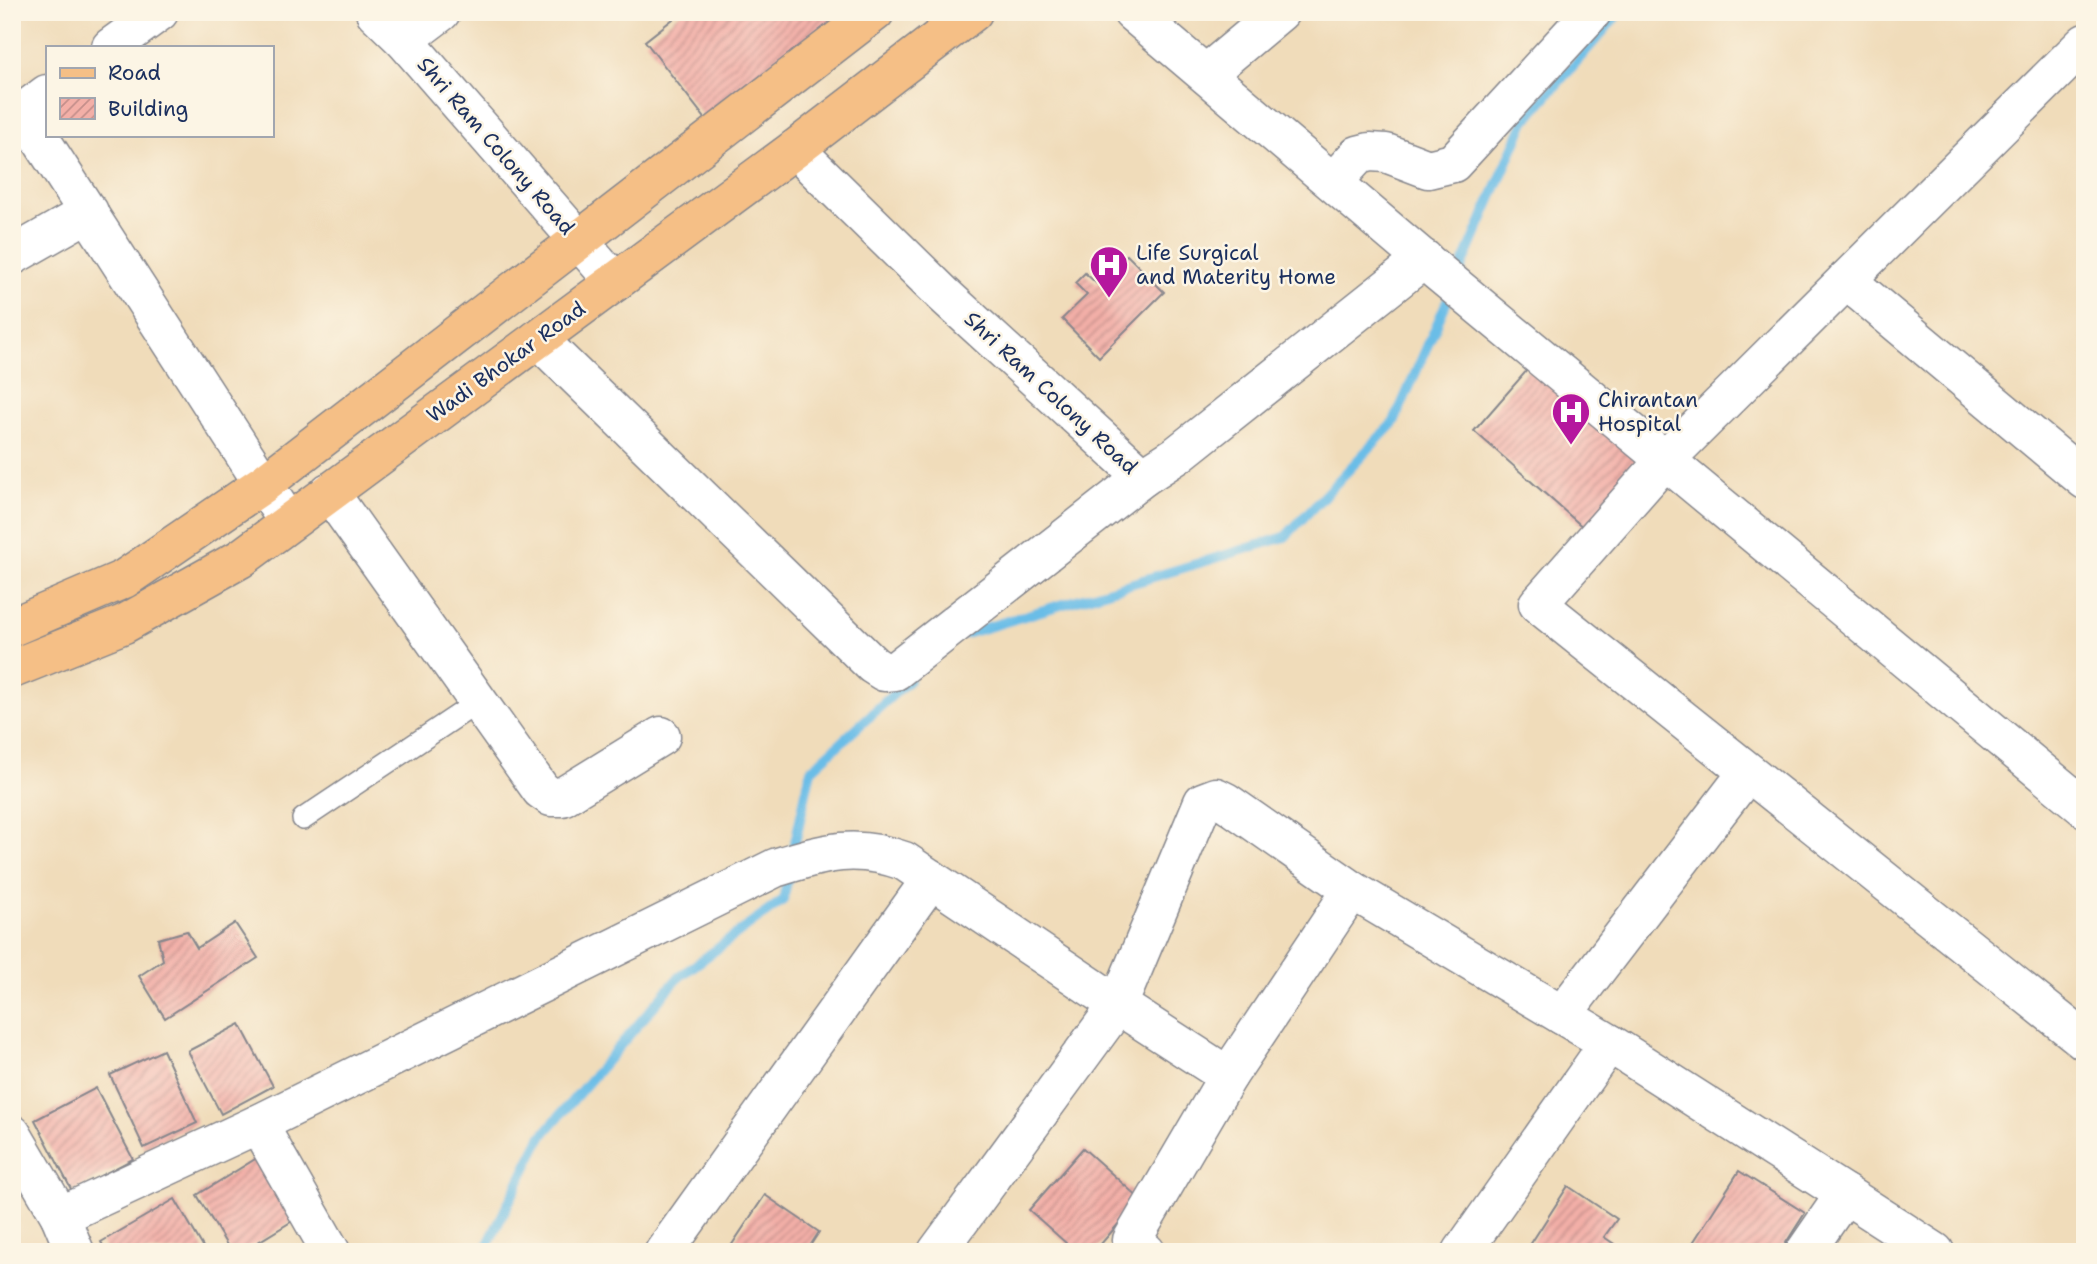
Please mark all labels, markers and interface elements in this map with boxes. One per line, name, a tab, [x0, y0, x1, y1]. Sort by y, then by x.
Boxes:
legend	[46, 46, 273, 136]
street label: Shri Ram Colony Road	[411, 51, 581, 241]
text: Road	[108, 59, 161, 87]
text: Building	[108, 95, 188, 123]
place label: Life Surgical and Materity Home	[1136, 239, 1336, 291]
hospital icon: Life Surgical and Materity Home	[1088, 244, 1130, 299]
street label: Wadi Bhokar Road	[421, 295, 591, 429]
street label: Shri Ram Colony Road	[958, 305, 1144, 481]
place label: Chirantan Hospital	[1598, 386, 1698, 438]
hospital icon: Chirantan Hospital	[1550, 391, 1592, 446]

